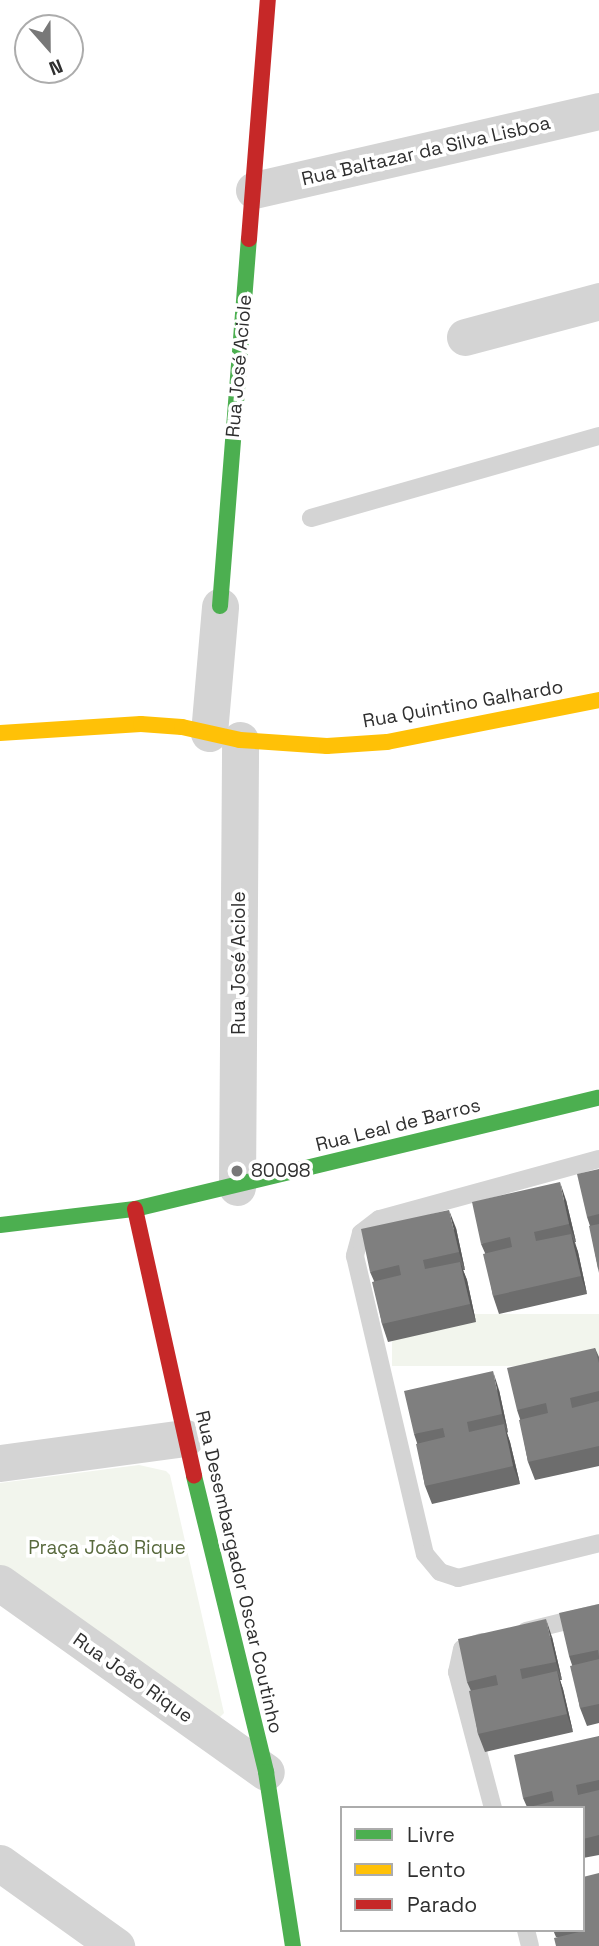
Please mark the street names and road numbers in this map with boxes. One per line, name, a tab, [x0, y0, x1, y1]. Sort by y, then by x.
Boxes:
street label: Rua Baltazar da Silva Lisboa	[299, 111, 553, 191]
street label: Rua José Aciole	[221, 293, 257, 439]
street label: Rua Quintino Galhardo	[361, 675, 565, 733]
street label: Rua José Aciole	[228, 891, 250, 1035]
street label: Rua Leal de Barros	[313, 1093, 483, 1157]
street label: Rua Desembargador Oscar Coutinho	[191, 1408, 287, 1736]
street label: Rua João Rique	[69, 1628, 197, 1728]

